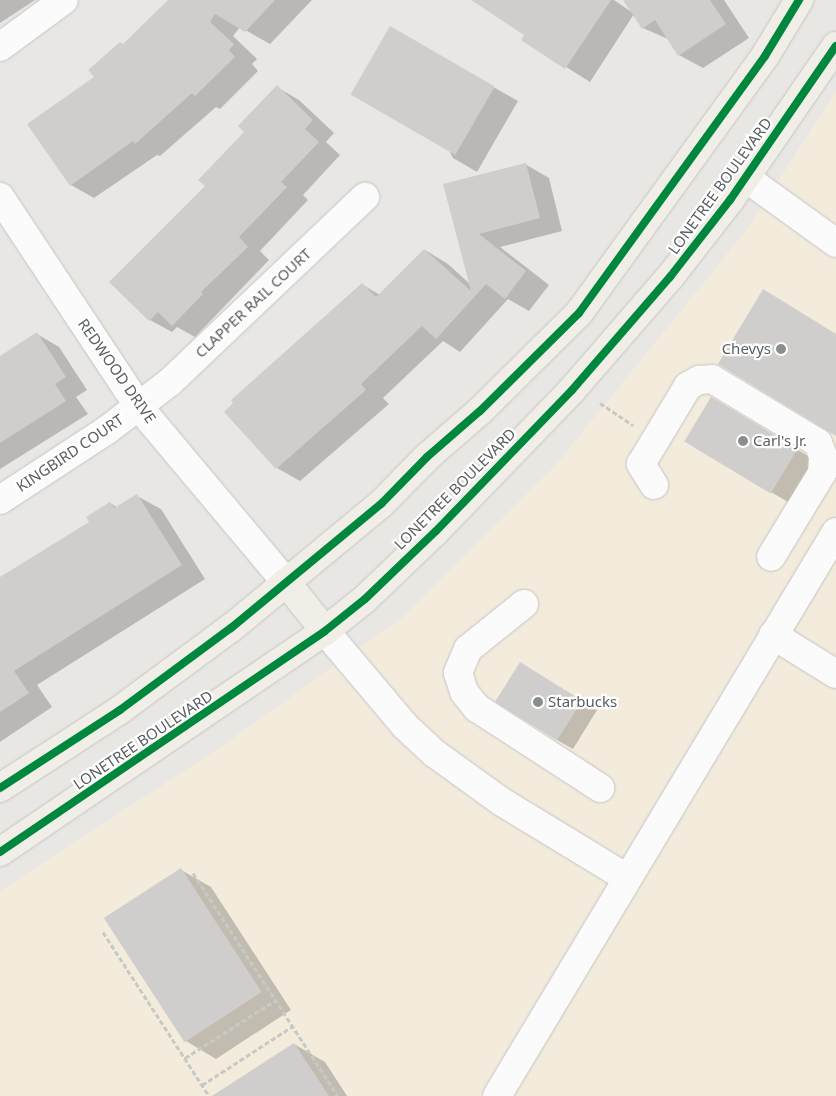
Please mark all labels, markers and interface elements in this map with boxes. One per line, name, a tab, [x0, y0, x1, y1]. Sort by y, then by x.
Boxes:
street label: LONETREE BOULEVARD	[664, 114, 776, 258]
street label: CLAPPER RAIL COURT	[191, 245, 315, 361]
street label: REDWOOD DRIVE	[74, 315, 160, 427]
place label: Chevys	[722, 340, 771, 358]
marker: Chevys	[775, 343, 787, 355]
street label: KINGBIRD COURT	[13, 411, 127, 495]
street label: LONETREE BOULEVARD	[391, 425, 519, 553]
place label: Carl's Jr.	[753, 432, 807, 450]
marker: Carl's Jr.	[737, 435, 749, 447]
street label: LONETREE BOULEVARD	[70, 687, 216, 793]
place label: Starbucks	[548, 693, 617, 711]
marker: Starbucks	[532, 696, 544, 708]

